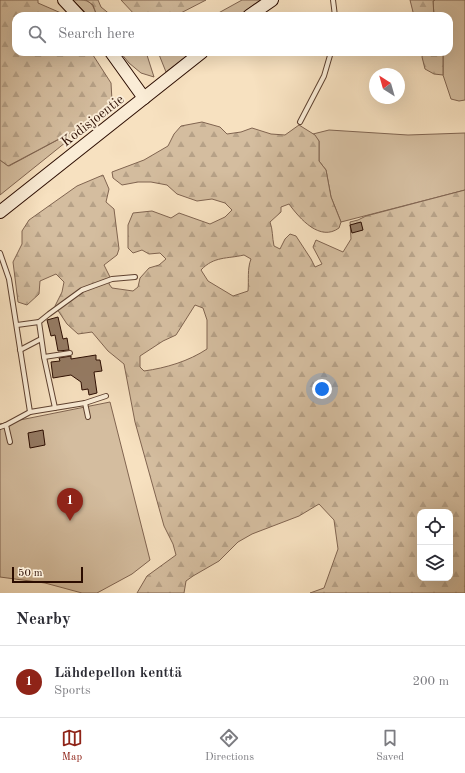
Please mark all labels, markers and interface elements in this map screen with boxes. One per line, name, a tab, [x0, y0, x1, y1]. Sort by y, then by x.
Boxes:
search box	[12, 12, 453, 56]
icon: search	[26, 23, 48, 45]
text: Search here	[58, 27, 135, 42]
north arrow	[369, 68, 405, 104]
street label: Kodisjoentie	[59, 92, 127, 149]
your location	[312, 379, 332, 399]
pin: 1	[57, 488, 83, 521]
map controls	[417, 509, 453, 581]
button: locate	[417, 509, 453, 545]
button: layers	[417, 545, 453, 581]
scale bar	[12, 565, 83, 584]
text: 50 m	[18, 568, 43, 579]
text: Nearby	[16, 611, 71, 628]
text: Lähdepellon kenttä	[54, 666, 182, 681]
text: 1	[25, 675, 33, 688]
text: 200 m	[412, 675, 449, 688]
text: Sports	[54, 684, 91, 697]
tab: Map	[61, 727, 83, 765]
tab: Directions	[205, 727, 254, 765]
tab: Saved	[376, 727, 404, 765]

